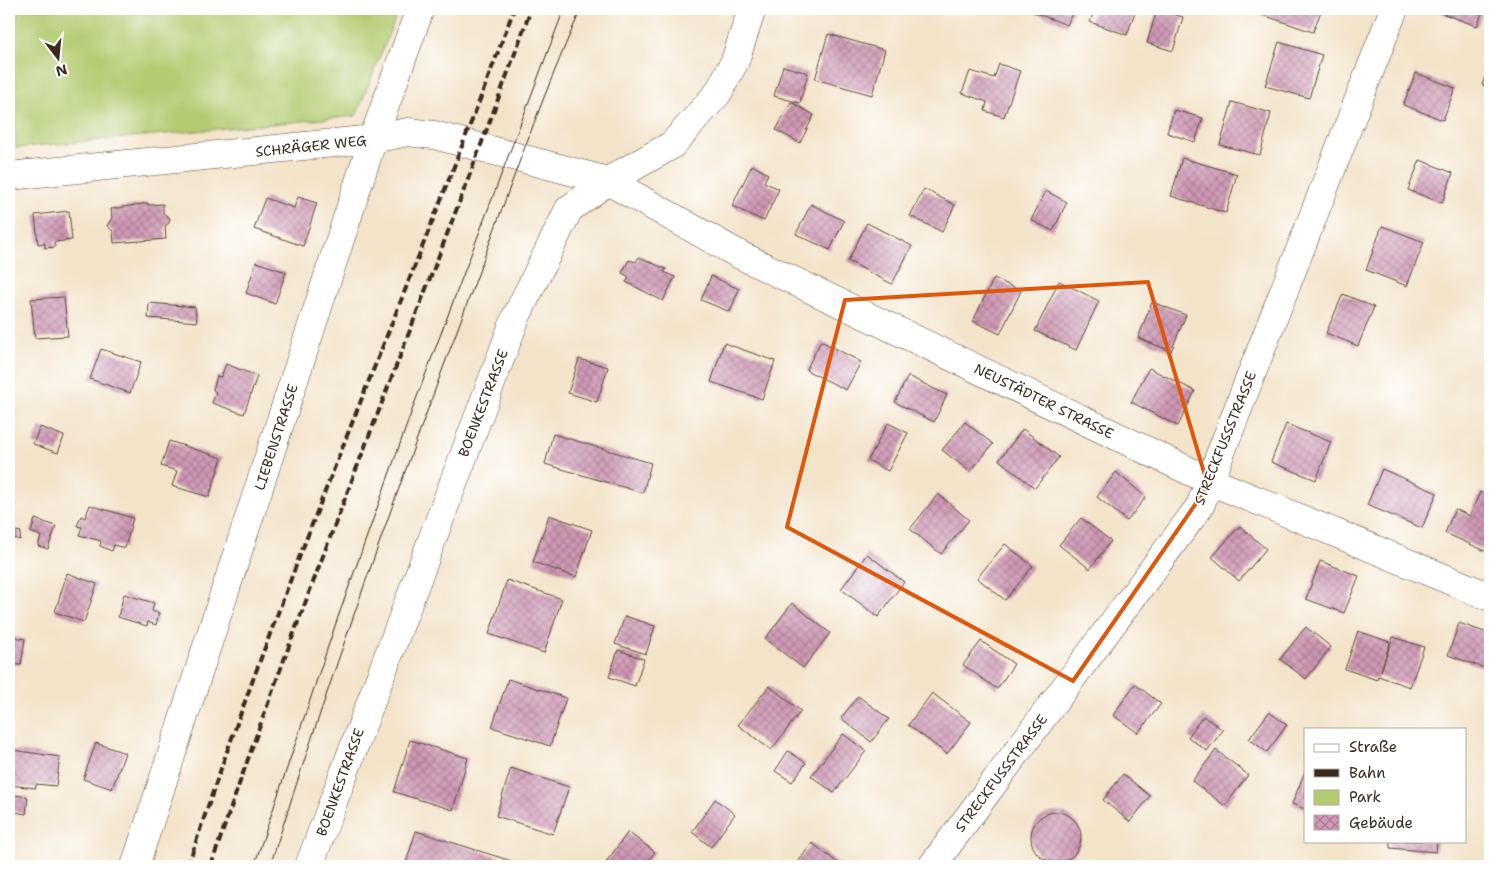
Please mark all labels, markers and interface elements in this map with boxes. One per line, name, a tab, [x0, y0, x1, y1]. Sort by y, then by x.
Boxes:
north arrow	[32, 32, 82, 82]
text: N	[54, 60, 69, 81]
street label: SCHRÄGER WEG	[255, 131, 368, 161]
street label: BOENKESTRASSE	[454, 346, 512, 459]
street label: NEUSTÄDTER STRASSE	[971, 359, 1117, 443]
street label: STRECKFUSSSTRASSE	[1190, 368, 1260, 508]
street label: LIEBENSTRASSE	[250, 381, 302, 493]
street label: STRECKFUSSSTRASSE	[951, 710, 1051, 835]
street label: BOENKESTRASSE	[312, 725, 368, 839]
legend	[1304, 728, 1466, 842]
text: Straße	[1349, 737, 1397, 757]
text: Bahn	[1349, 763, 1385, 783]
text: Park	[1349, 787, 1381, 807]
text: Gebäude	[1349, 813, 1413, 833]

